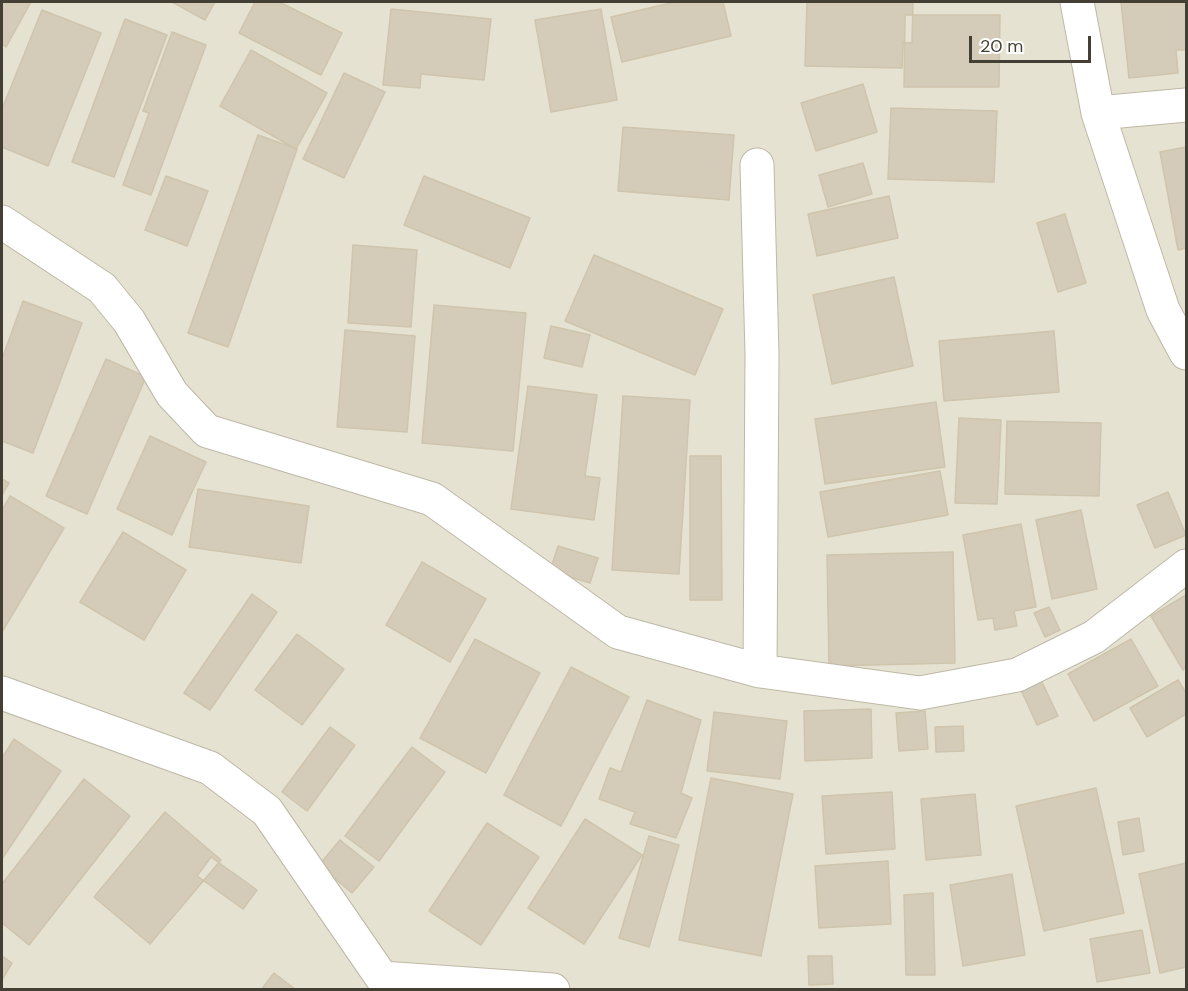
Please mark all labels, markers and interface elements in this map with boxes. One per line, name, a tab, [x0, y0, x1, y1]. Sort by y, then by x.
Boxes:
scale bar	[972, 24, 1094, 62]
text: 20 m	[980, 34, 1023, 58]

